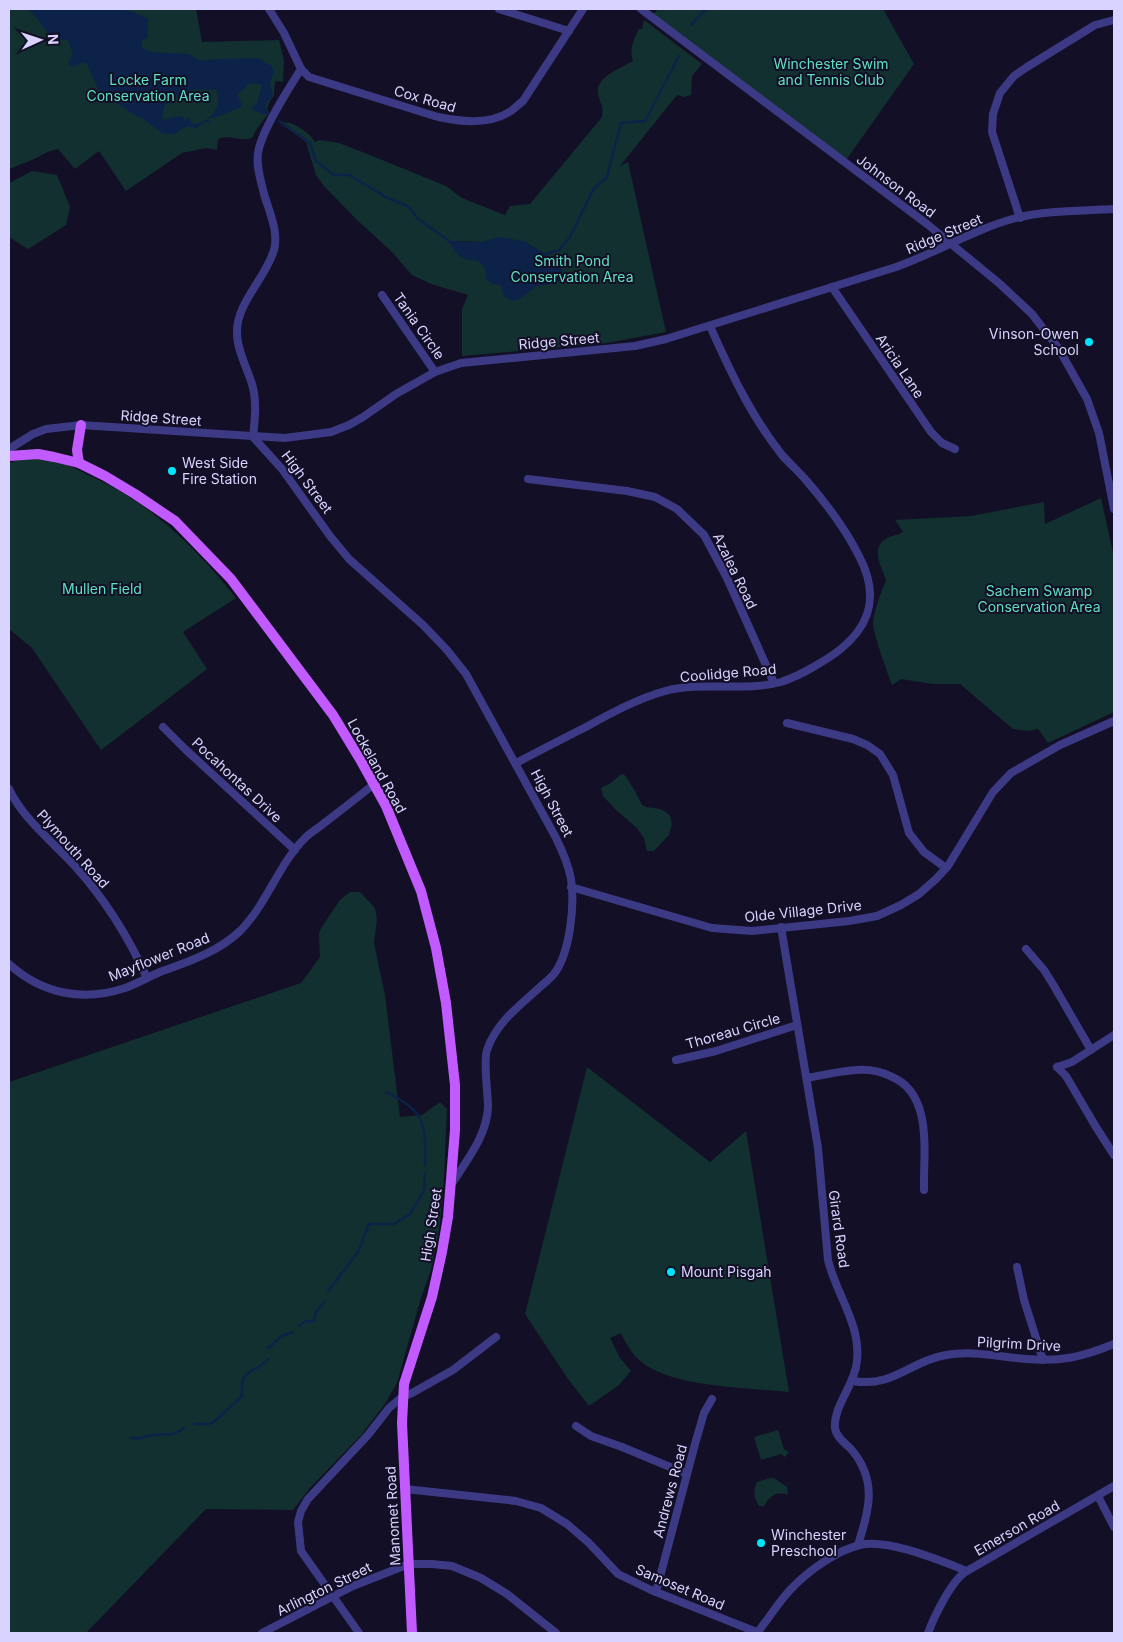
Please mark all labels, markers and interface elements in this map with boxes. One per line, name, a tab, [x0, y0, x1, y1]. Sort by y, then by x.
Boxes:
north arrow	[15, 15, 65, 65]
text: N	[45, 34, 62, 45]
park label: Winchester Swim and Tennis Club	[773, 55, 889, 88]
park label: Locke Farm Conservation Area	[86, 71, 210, 104]
street label: Cox Road	[392, 82, 458, 115]
street label: Johnson Road	[853, 150, 939, 221]
street label: Ridge Street	[903, 210, 985, 257]
park label: Smith Pond Conservation Area	[510, 252, 634, 285]
street label: Tania Circle	[390, 289, 449, 362]
place label: Vinson-Owen School	[989, 325, 1079, 358]
street label: Ridge Street	[518, 328, 601, 353]
street label: Aricia Lane	[873, 330, 928, 401]
marker: Vinson-Owen School	[1083, 336, 1095, 348]
street label: Ridge Street	[120, 406, 203, 429]
street label: High Street	[278, 447, 337, 517]
place label: West Side Fire Station	[182, 454, 257, 487]
marker: West Side Fire Station	[166, 465, 178, 477]
street label: Azalea Road	[710, 530, 761, 612]
park label: Mullen Field	[62, 580, 142, 597]
park label: Sachem Swamp Conservation Area	[977, 582, 1101, 615]
street label: Coolidge Road	[679, 660, 777, 685]
street label: Lockeland Road	[344, 715, 410, 816]
street label: Pocahontas Drive	[189, 734, 286, 826]
street label: High Street	[528, 766, 578, 840]
street label: Plymouth Road	[34, 806, 113, 891]
street label: Olde Village Drive	[743, 896, 862, 925]
street label: Mayflower Road	[106, 929, 212, 985]
street label: Thoreau Circle	[684, 1009, 782, 1052]
street label: High Street	[416, 1187, 445, 1263]
street label: Girard Road	[826, 1189, 853, 1269]
place label: Mount Pisgah	[681, 1263, 772, 1280]
marker: Mount Pisgah	[665, 1266, 677, 1278]
street label: Pilgrim Drive	[977, 1333, 1061, 1354]
street label: Andrews Road	[649, 1442, 690, 1539]
street label: Manomet Road	[381, 1466, 404, 1566]
street label: Emerson Road	[971, 1496, 1063, 1559]
place label: Winchester Preschool	[771, 1526, 846, 1559]
marker: Winchester Preschool	[755, 1537, 767, 1549]
street label: Arlington Street	[274, 1558, 374, 1619]
street label: Samoset Road	[633, 1560, 727, 1613]

